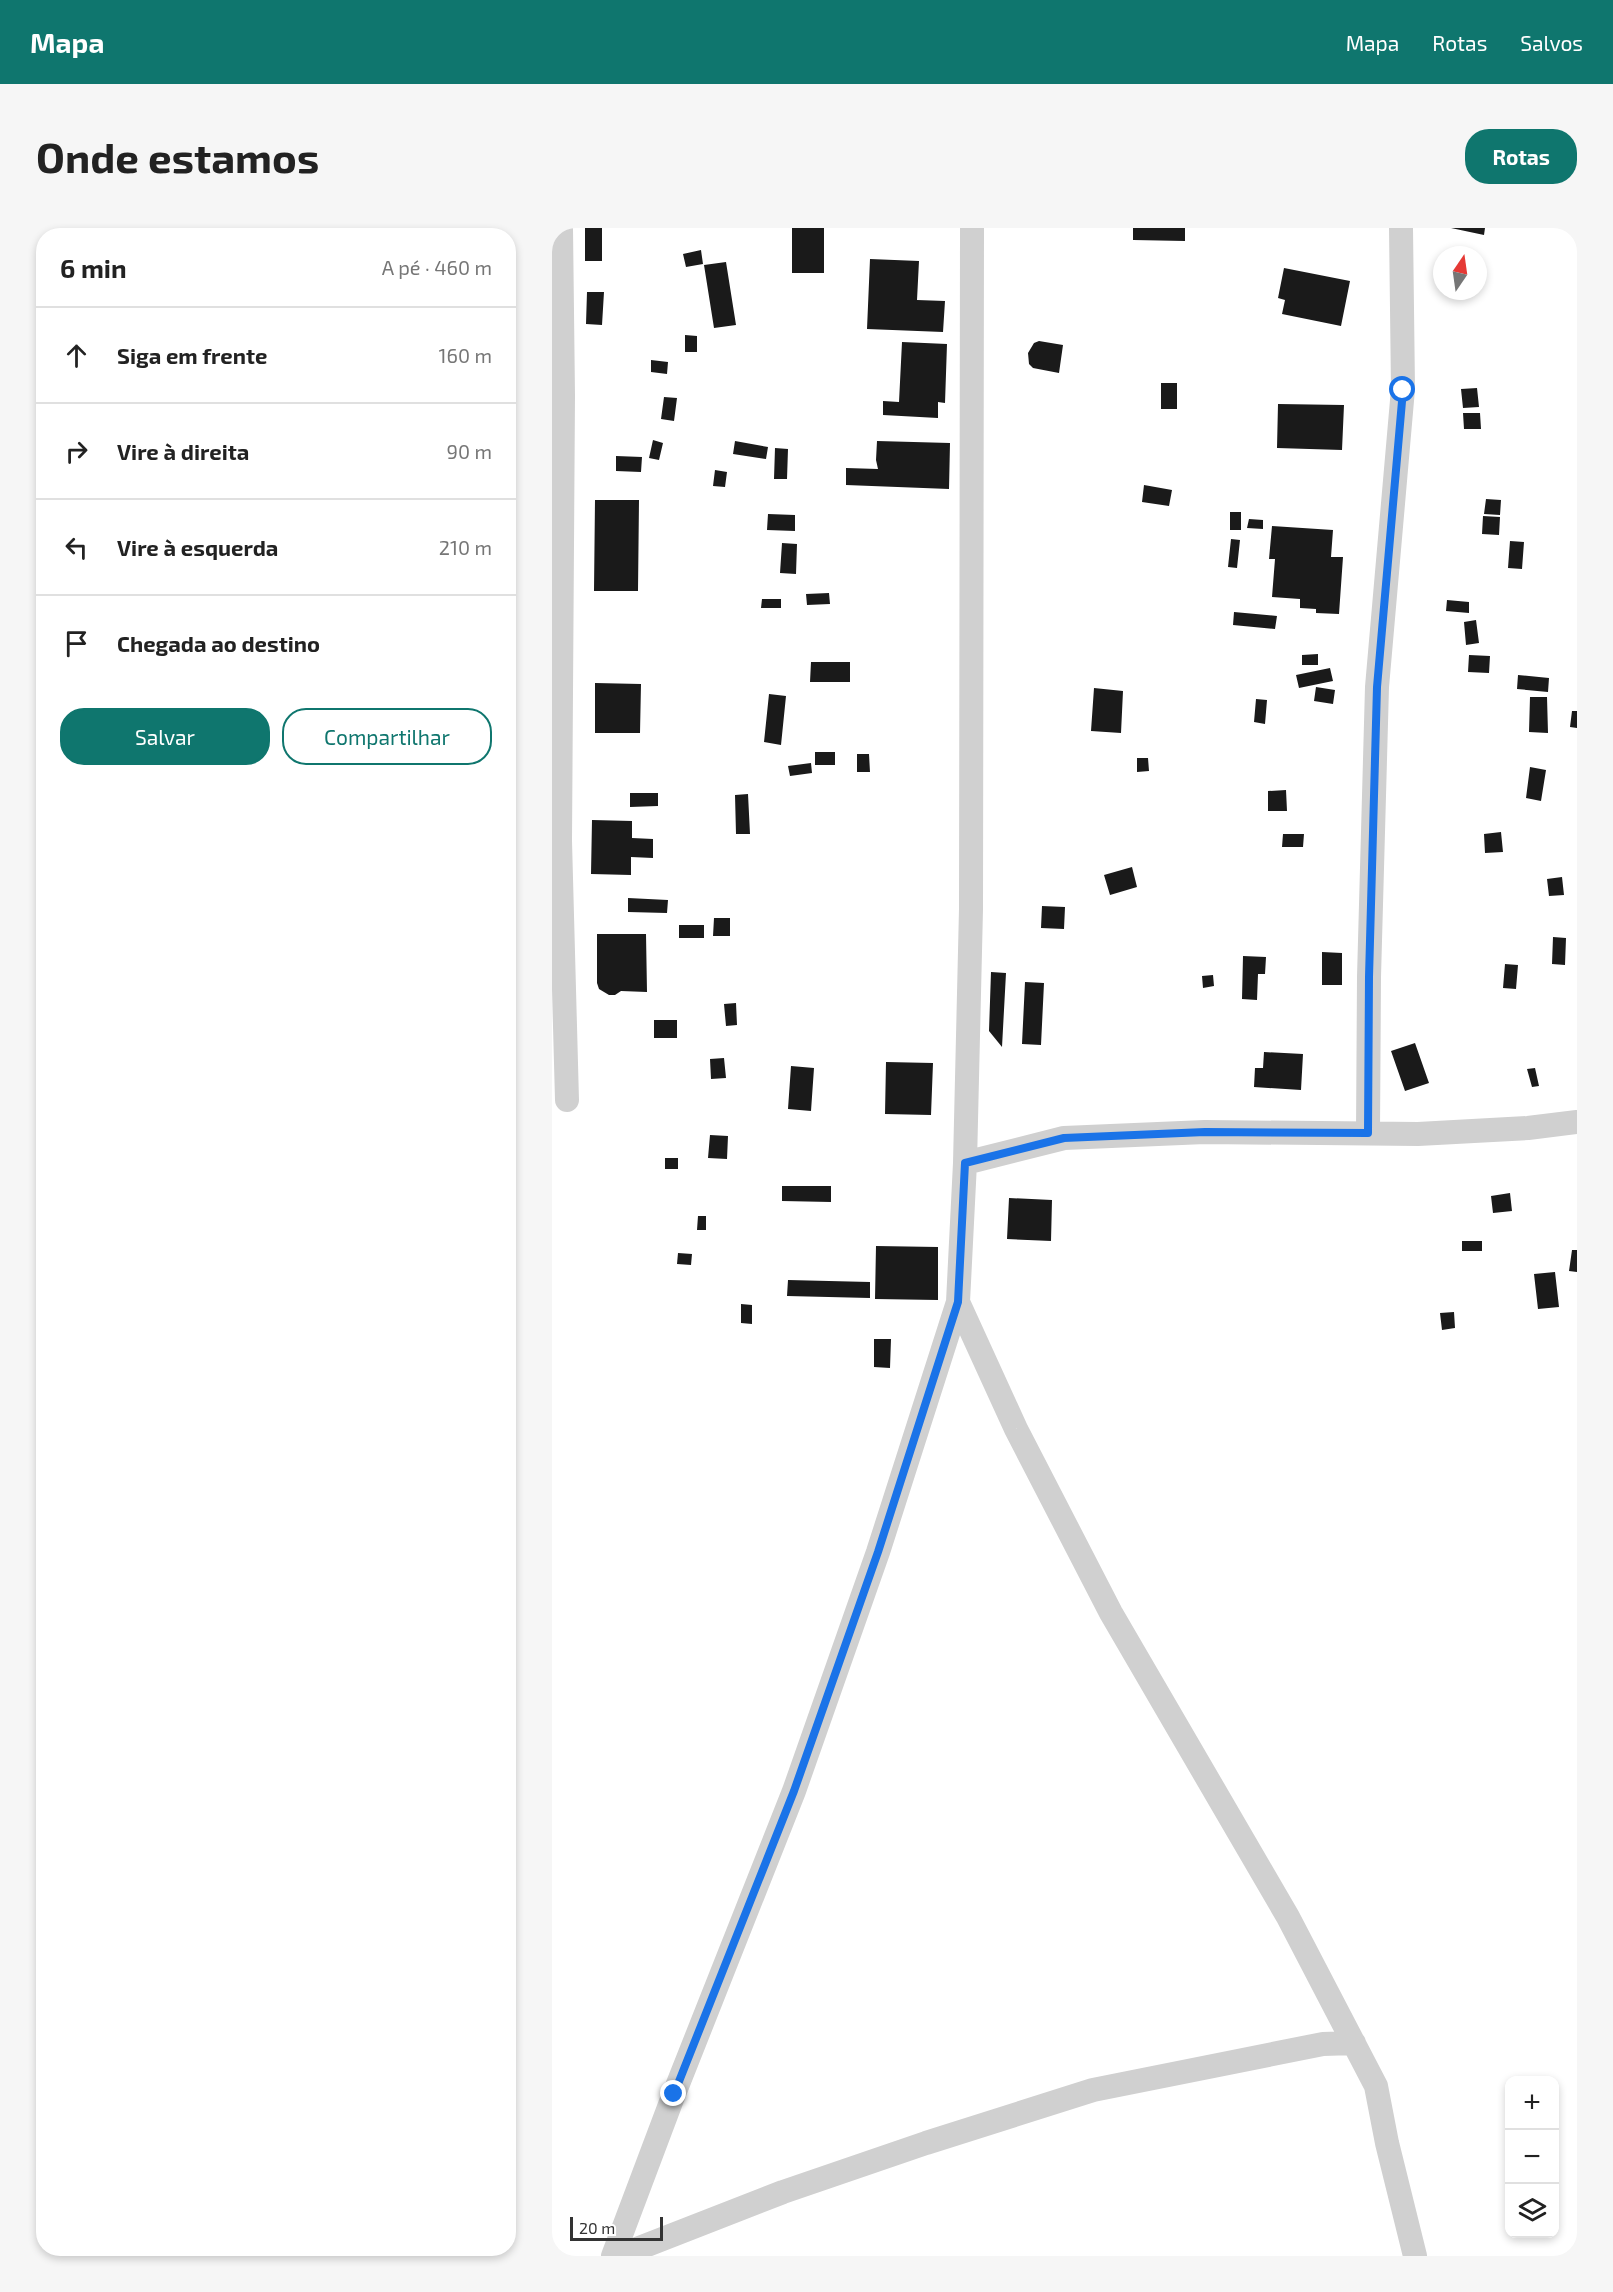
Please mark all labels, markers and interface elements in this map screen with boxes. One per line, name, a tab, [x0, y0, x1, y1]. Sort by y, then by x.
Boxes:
text: Mapa	[30, 25, 104, 59]
text: Mapa	[1346, 30, 1399, 55]
text: Rotas	[1432, 30, 1487, 55]
text: Salvos	[1520, 30, 1583, 55]
button: Rotas	[1465, 129, 1577, 184]
text: Onde estamos	[36, 131, 319, 181]
north arrow	[1433, 246, 1487, 300]
text: 6 min	[60, 252, 127, 283]
text: A pé · 460 m	[382, 255, 492, 279]
icon: ahead	[60, 339, 93, 372]
text: Siga em frente	[117, 342, 267, 368]
text: 160 m	[439, 343, 492, 367]
route start	[1389, 376, 1415, 402]
icon: right	[60, 435, 93, 468]
text: Vire à direita	[117, 438, 249, 464]
text: 90 m	[447, 439, 492, 463]
icon: left	[60, 531, 93, 564]
text: Vire à esquerda	[117, 534, 278, 560]
text: 210 m	[439, 535, 492, 559]
icon: arrive	[60, 627, 93, 660]
text: Chegada ao destino	[117, 630, 320, 656]
button: Salvar	[60, 708, 270, 765]
button: Compartilhar	[282, 708, 492, 765]
map controls	[1505, 2076, 1559, 2238]
button: +	[1505, 2076, 1559, 2130]
route end	[660, 2080, 686, 2106]
button: −	[1505, 2130, 1559, 2184]
button: layers	[1505, 2184, 1559, 2238]
scale bar	[570, 2214, 663, 2242]
text: 20 m	[579, 2218, 615, 2237]

